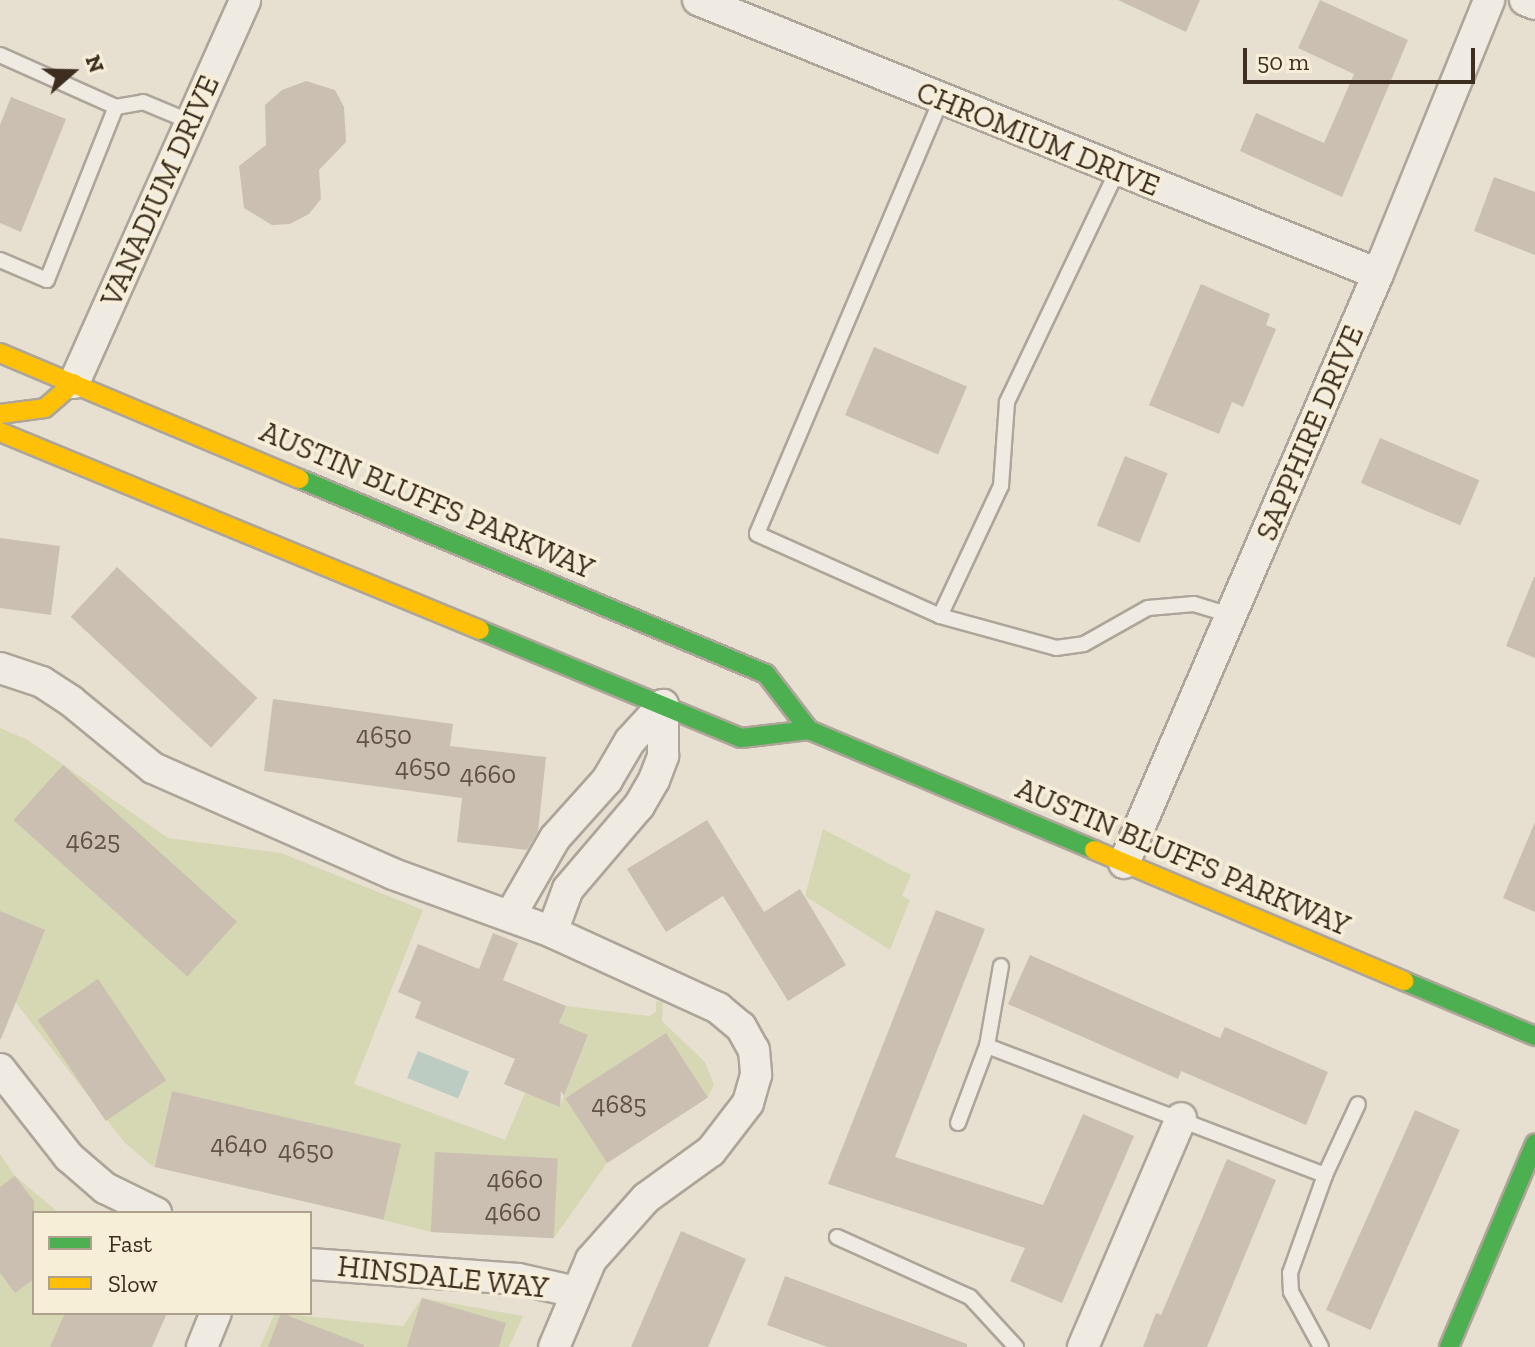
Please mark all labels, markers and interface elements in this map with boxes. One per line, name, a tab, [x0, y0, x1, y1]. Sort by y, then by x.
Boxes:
north arrow	[32, 32, 112, 112]
scale bar	[1247, 32, 1479, 82]
text: 50 m	[1257, 47, 1309, 76]
text: N	[79, 51, 111, 76]
street label: VANADIUM DRIVE	[93, 70, 227, 312]
street label: CHROMIUM DRIVE	[911, 74, 1165, 204]
street label: SAPPHIRE DRIVE	[1248, 320, 1372, 546]
street label: AUSTIN BLUFFS PARKWAY	[255, 413, 599, 587]
house number: 4650	[356, 720, 412, 752]
house number: 4650	[395, 752, 451, 784]
house number: 4660	[460, 759, 516, 791]
street label: AUSTIN BLUFFS PARKWAY	[1011, 770, 1355, 944]
house number: 4625	[66, 825, 120, 857]
house number: 4685	[591, 1089, 647, 1121]
house number: 4640	[211, 1129, 267, 1161]
house number: 4650	[278, 1135, 334, 1167]
house number: 4660	[487, 1164, 543, 1196]
house number: 4660	[485, 1197, 541, 1229]
legend	[32, 1211, 312, 1315]
text: Fast	[108, 1229, 152, 1258]
street label: HINSDALE WAY	[335, 1248, 551, 1306]
text: Slow	[108, 1269, 158, 1298]

